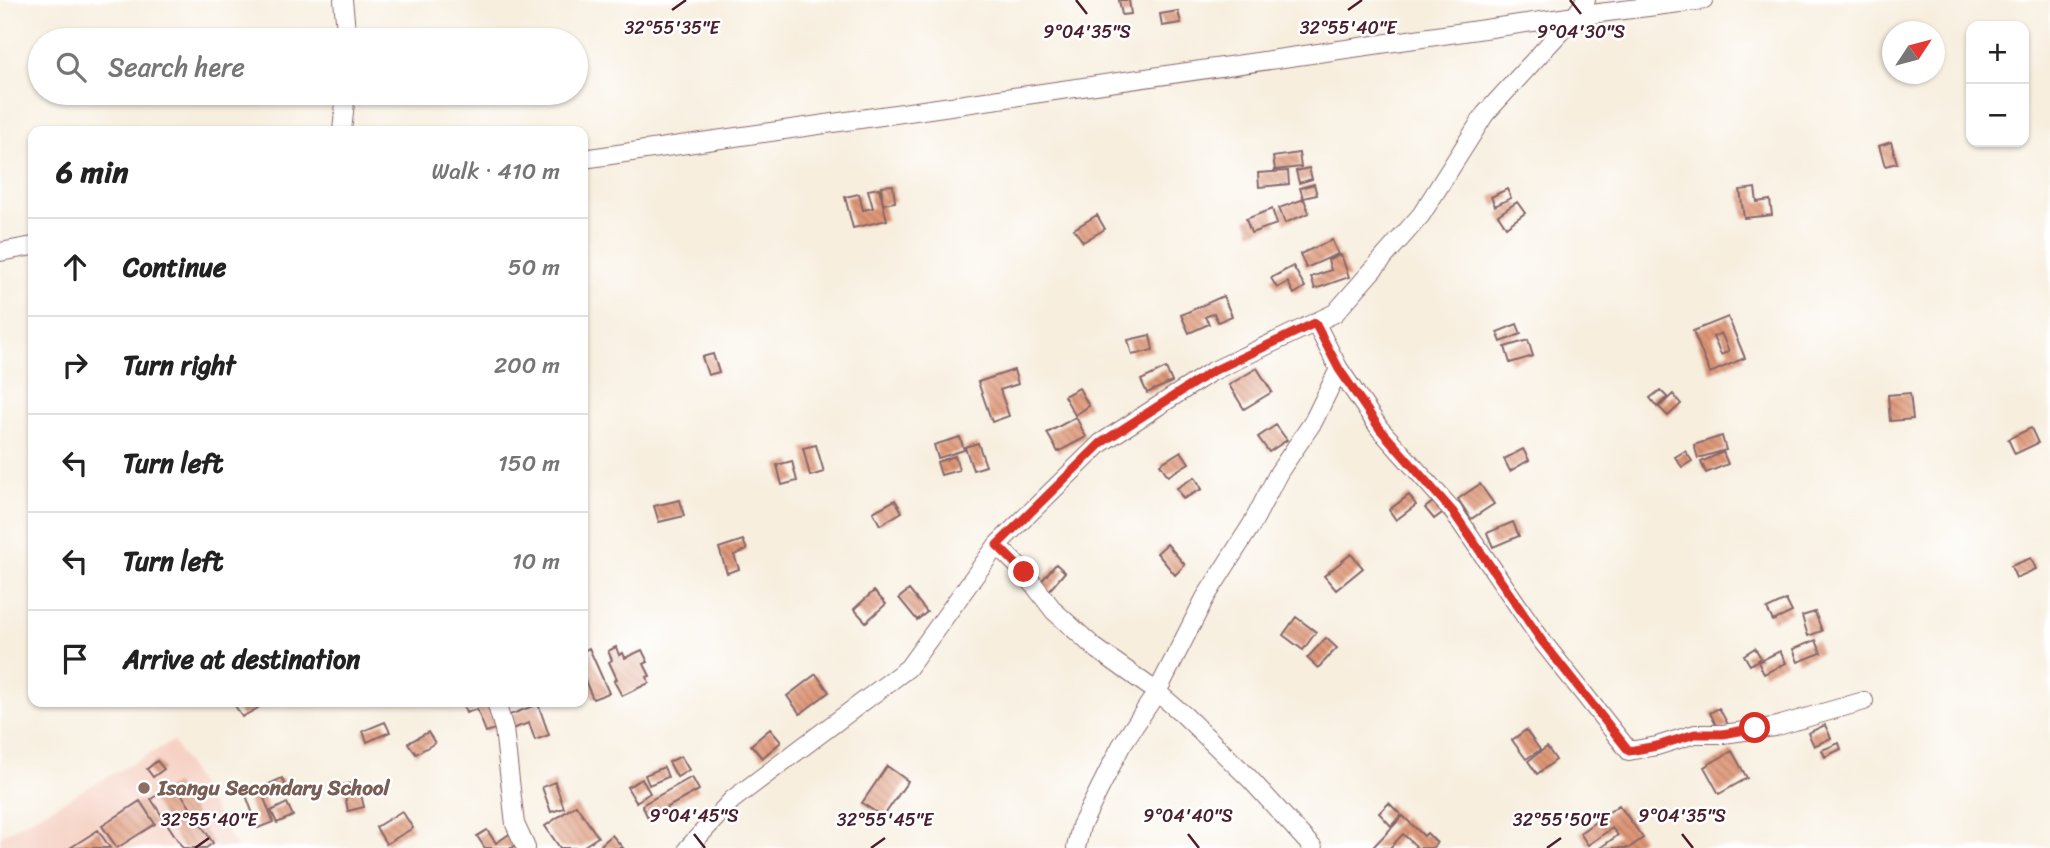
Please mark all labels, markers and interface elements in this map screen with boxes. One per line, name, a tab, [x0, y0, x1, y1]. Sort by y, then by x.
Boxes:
text: 32°55'35"E	[624, 12, 721, 44]
text: 32°55'40"E	[1300, 12, 1397, 44]
text: 9°04'35"S	[1043, 16, 1131, 48]
text: 9°04'30"S	[1537, 16, 1625, 48]
north arrow	[1882, 21, 1945, 84]
map controls	[1966, 21, 2029, 147]
button: +	[1966, 21, 2029, 84]
search box	[28, 28, 588, 105]
text: Search here	[108, 44, 245, 90]
icon: search	[52, 48, 90, 86]
button: −	[1966, 84, 2029, 147]
text: 6 min	[56, 145, 128, 199]
text: Walk · 410 m	[431, 151, 560, 192]
text: Continue	[123, 244, 226, 290]
text: 50 m	[508, 247, 560, 288]
icon: ahead	[56, 248, 94, 286]
text: Turn right	[123, 342, 236, 388]
text: 200 m	[494, 345, 560, 386]
icon: right	[56, 346, 94, 384]
text: Turn left	[123, 440, 223, 486]
text: 150 m	[498, 443, 560, 484]
icon: left	[56, 444, 94, 482]
text: Turn left	[123, 538, 223, 584]
text: 10 m	[512, 541, 560, 582]
icon: left	[56, 542, 94, 580]
route end	[1008, 556, 1039, 587]
text: Arrive at destination	[123, 636, 360, 682]
icon: arrive	[56, 640, 94, 678]
route start	[1739, 712, 1770, 743]
place label: Isangu Secondary School	[157, 769, 391, 807]
marker: Isangu Secondary School	[136, 780, 152, 796]
text: 9°04'45"S	[649, 800, 739, 832]
text: 9°04'40"S	[1143, 800, 1233, 832]
text: 9°04'35"S	[1638, 800, 1726, 832]
text: 32°55'40"E	[161, 804, 258, 836]
text: 32°55'45"E	[837, 804, 934, 836]
text: 32°55'50"E	[1513, 804, 1610, 836]

